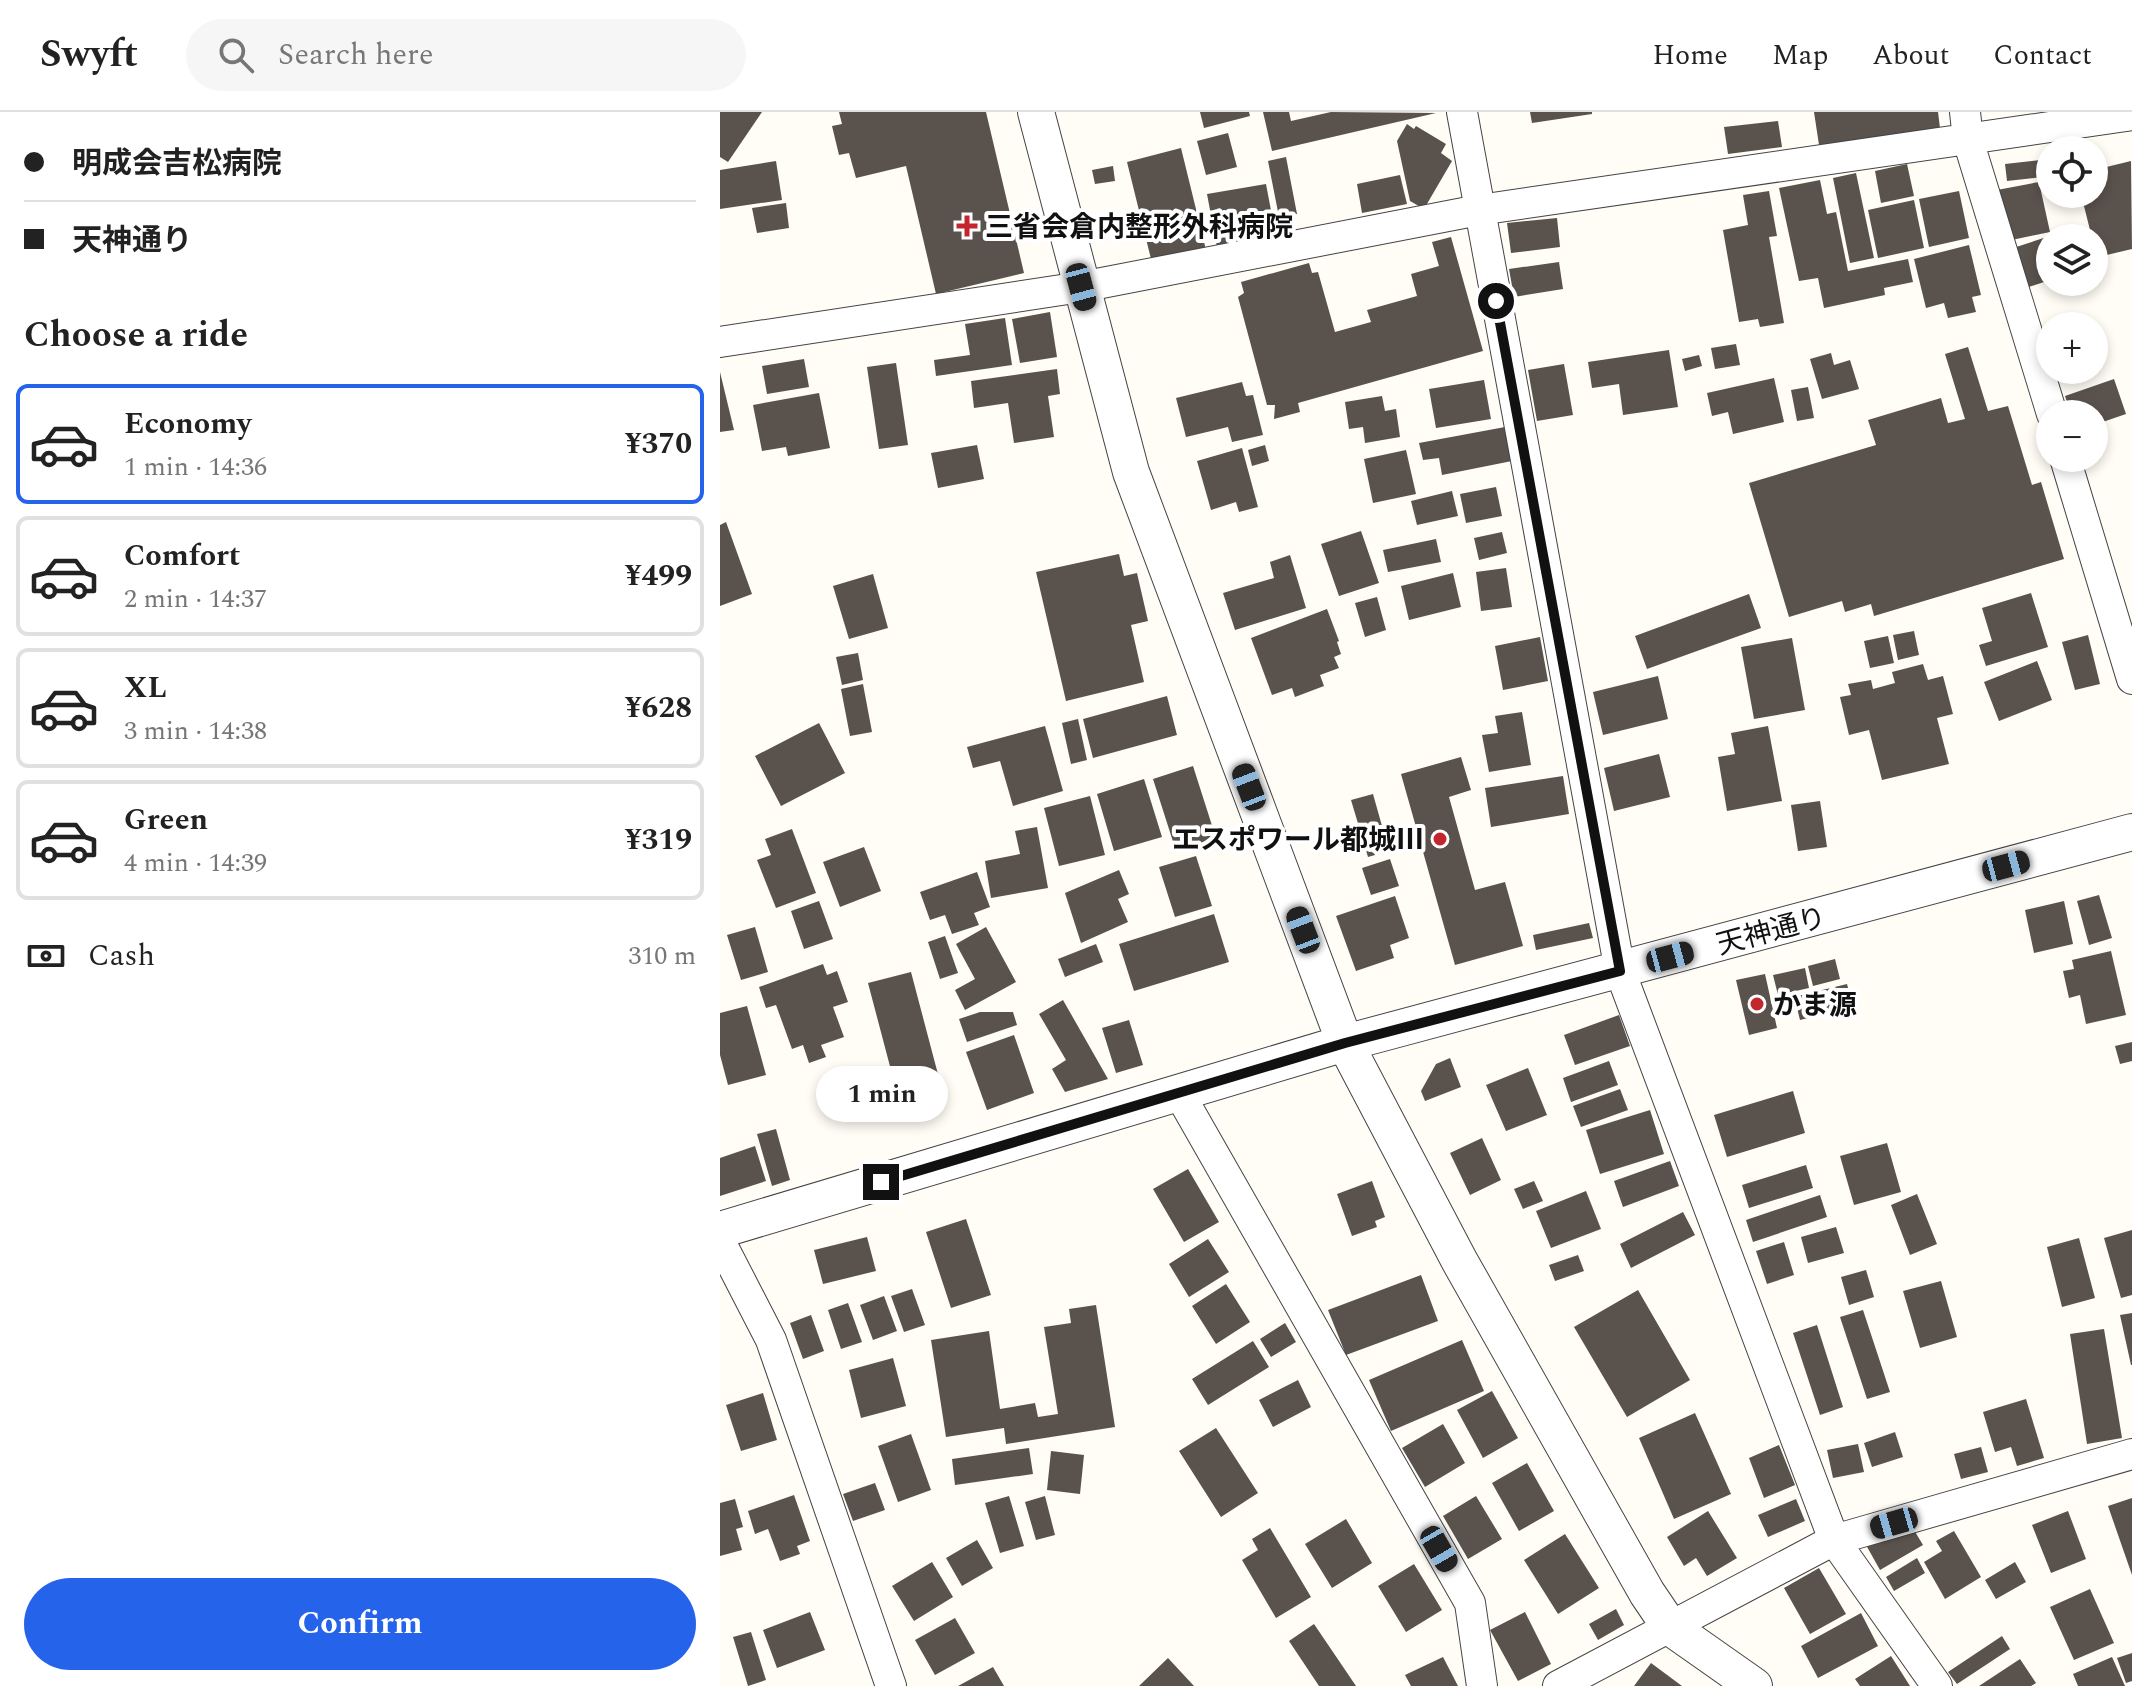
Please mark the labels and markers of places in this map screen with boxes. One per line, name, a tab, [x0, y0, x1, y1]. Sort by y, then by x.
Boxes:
place label: 三省会倉内整形外科病院	[985, 206, 1293, 249]
marker: 三省会倉内整形外科病院	[956, 215, 978, 237]
place label: エスポワール都城Ⅲ	[1172, 819, 1424, 862]
marker: エスポワール都城Ⅲ	[1431, 830, 1449, 848]
place label: かま源	[1773, 984, 1857, 1027]
marker: かま源	[1748, 995, 1766, 1013]

